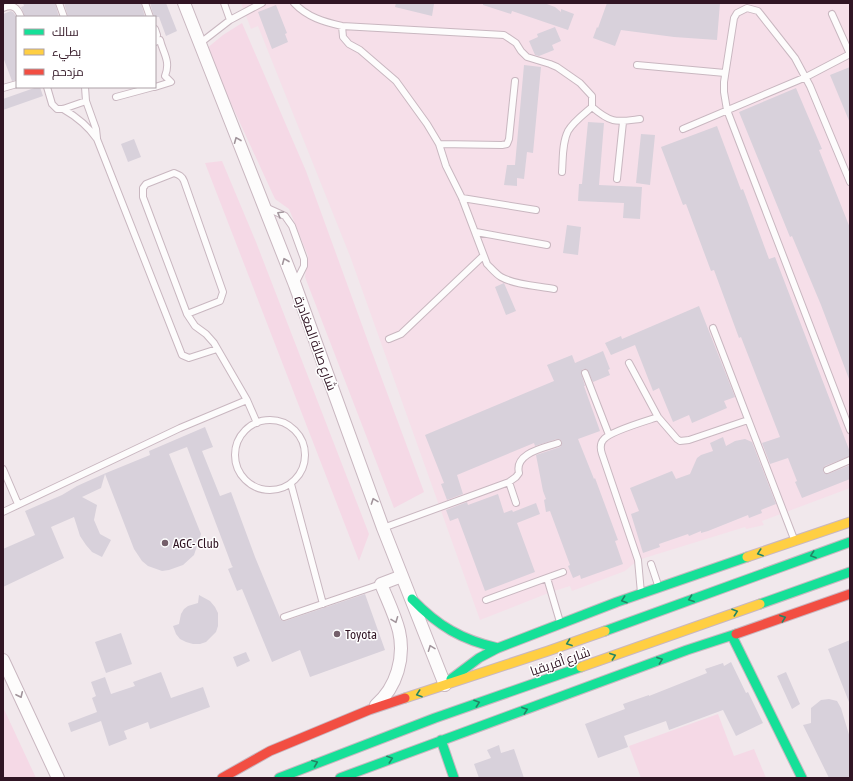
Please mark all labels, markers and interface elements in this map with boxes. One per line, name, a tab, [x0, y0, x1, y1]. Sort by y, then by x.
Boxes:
legend	[16, 16, 156, 88]
text: سالك	[52, 25, 79, 39]
text: بطيء	[52, 45, 81, 62]
text: مزدحم	[52, 65, 84, 80]
one-way arrow	[233, 137, 241, 144]
one-way arrow	[277, 212, 284, 219]
one-way arrow	[281, 258, 289, 265]
street label: شارع صالة المغادرة	[291, 294, 340, 393]
one-way arrow	[370, 498, 378, 505]
place label: AGC- Club	[173, 536, 219, 551]
marker: AGC- Club	[160, 538, 170, 548]
one-way arrow	[757, 548, 764, 557]
one-way arrow	[810, 551, 817, 559]
one-way arrow	[621, 595, 628, 603]
one-way arrow	[687, 595, 694, 603]
one-way arrow	[731, 608, 738, 617]
one-way arrow	[780, 614, 787, 623]
one-way arrow	[390, 617, 398, 624]
place label: Toyota	[345, 627, 377, 642]
marker: Toyota	[332, 629, 342, 639]
one-way arrow	[565, 639, 572, 647]
street label: شارع أفريقيا	[528, 643, 593, 680]
one-way arrow	[427, 645, 435, 652]
one-way arrow	[609, 652, 616, 661]
one-way arrow	[657, 657, 664, 665]
one-way arrow	[415, 689, 422, 697]
one-way arrow	[15, 692, 23, 699]
one-way arrow	[473, 700, 480, 708]
one-way arrow	[522, 707, 529, 715]
one-way arrow	[386, 756, 393, 764]
one-way arrow	[312, 760, 319, 768]

